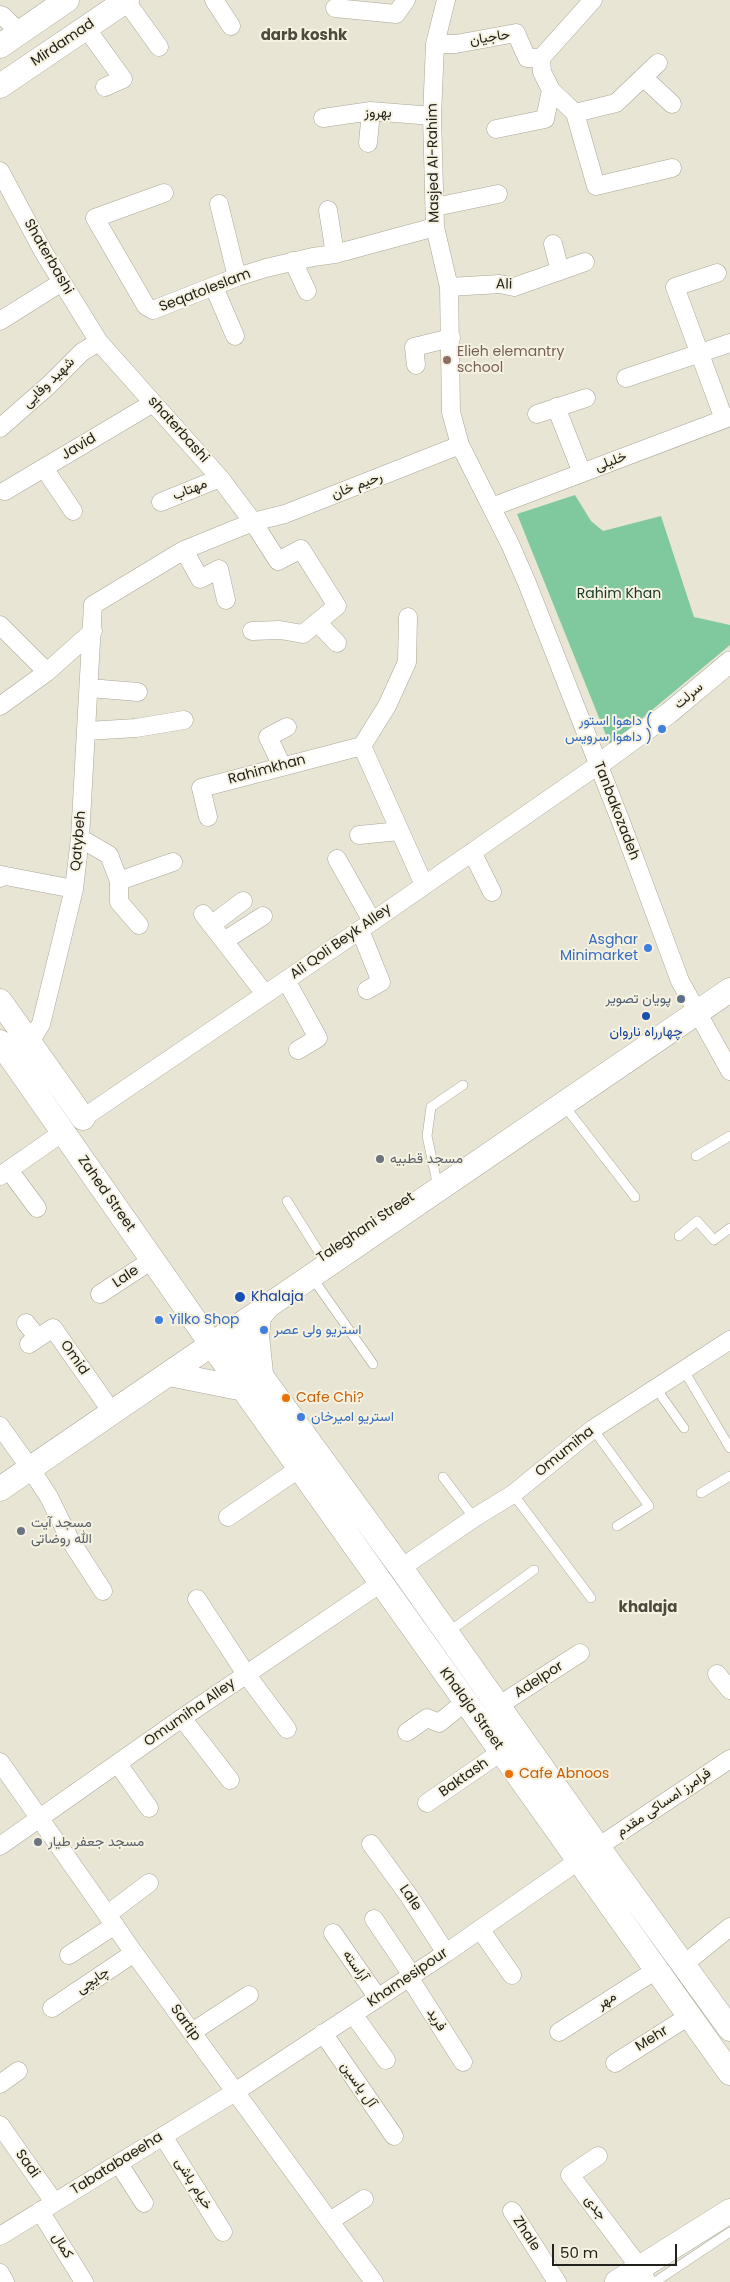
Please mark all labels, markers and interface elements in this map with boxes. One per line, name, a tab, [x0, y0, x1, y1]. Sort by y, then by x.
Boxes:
street label: Mirdamad	[28, 16, 98, 70]
district label: darb koshk	[261, 27, 347, 45]
street label: حاجیان	[469, 27, 511, 49]
street label: Masjed Al-Rahim	[425, 103, 443, 223]
street label: بهروز	[364, 105, 392, 121]
street label: Shaterbashi	[20, 216, 76, 298]
street label: Seqatoleslam	[157, 266, 253, 316]
street label: Ali	[496, 276, 512, 294]
place label: Elieh elemantry school	[457, 344, 564, 377]
street label: شهید وفایی	[19, 354, 79, 412]
marker: Elieh elemantry school	[441, 354, 453, 366]
street label: shaterbashi	[144, 393, 212, 467]
street label: Javid	[59, 430, 99, 464]
street label: خلیلی	[593, 448, 629, 476]
street label: رحیم خان	[329, 469, 385, 503]
street label: مهتاب	[170, 476, 210, 504]
park label: Rahim Khan	[577, 586, 661, 602]
street label: سرلت	[671, 679, 707, 713]
place label: داهوا استور ( داهوا سرویس )	[565, 713, 652, 746]
marker: داهوا استور ( داهوا سرویس )	[656, 723, 668, 735]
street label: Rahimkhan	[226, 752, 308, 788]
street label: Tanbakozadeh	[590, 759, 642, 863]
street label: Qatybeh	[68, 810, 90, 872]
street label: Ali Qoli Beyk Alley	[287, 901, 395, 983]
place label: Asghar Minimarket	[560, 932, 638, 964]
marker: Asghar Minimarket	[642, 942, 654, 954]
place label: پویان تصویر	[606, 991, 671, 1007]
marker: پویان تصویر	[675, 993, 687, 1005]
marker: چهارراه ناروان	[640, 1010, 652, 1022]
place label: چهارراه ناروان	[609, 1024, 683, 1040]
place label: مسجد قطبیه	[390, 1151, 463, 1167]
street label: Zahed Street	[74, 1153, 138, 1235]
marker: مسجد قطبیه	[374, 1153, 386, 1165]
street label: Taleghani Street	[314, 1189, 418, 1267]
street label: Lale	[110, 1262, 142, 1292]
place label: Khalaja	[251, 1289, 304, 1305]
marker: Khalaja	[233, 1290, 247, 1304]
place label: Yilko Shop	[169, 1312, 240, 1328]
marker: Yilko Shop	[153, 1314, 165, 1326]
place label: استریو ولی عصر	[274, 1322, 362, 1338]
marker: استریو ولی عصر	[258, 1324, 270, 1336]
street label: Omid	[56, 1337, 92, 1379]
place label: Cafe Chi?	[296, 1390, 364, 1406]
marker: Cafe Chi?	[280, 1392, 292, 1404]
place label: استریو امیرخان	[311, 1409, 394, 1425]
marker: استریو امیرخان	[295, 1411, 307, 1423]
street label: Omumiha	[532, 1423, 598, 1481]
place label: مسجد آیت الله روضاتی	[31, 1515, 92, 1548]
marker: مسجد آیت الله روضاتی	[15, 1525, 27, 1537]
district label: khalaja	[619, 1599, 677, 1617]
street label: Adelpor	[511, 1658, 567, 1702]
street label: Khalaja Street	[436, 1665, 506, 1753]
street label: Omumiha Alley	[141, 1675, 239, 1751]
street label: Baktash	[436, 1755, 492, 1801]
street label: فرامرز امساکی مقدم	[613, 1765, 715, 1841]
place label: Cafe Abnoos	[519, 1766, 609, 1782]
marker: Cafe Abnoos	[503, 1768, 515, 1780]
place label: مسجد جعفر طیار	[48, 1834, 144, 1850]
marker: مسجد جعفر طیار	[32, 1836, 44, 1848]
street label: Lale	[395, 1882, 425, 1914]
street label: Khamesipour	[365, 1945, 451, 2011]
street label: آراسته	[338, 1947, 372, 1985]
street label: چایچی	[73, 1964, 113, 1998]
street label: مهر	[594, 1989, 620, 2013]
street label: Sartip	[166, 2002, 204, 2044]
street label: فرید	[423, 2006, 449, 2034]
street label: Mehr	[633, 2023, 671, 2055]
street label: آل یاسین	[336, 2059, 380, 2111]
street label: Tabatabaeeha	[68, 2129, 166, 2199]
street label: Sadi	[11, 2147, 43, 2181]
street label: خیام باشی	[170, 2155, 216, 2213]
street label: جدی	[580, 2192, 610, 2224]
street label: Zhale	[509, 2213, 543, 2255]
street label: کمال	[48, 2230, 76, 2262]
scale bar	[555, 2234, 680, 2266]
text: 50 m	[560, 2242, 598, 2263]

